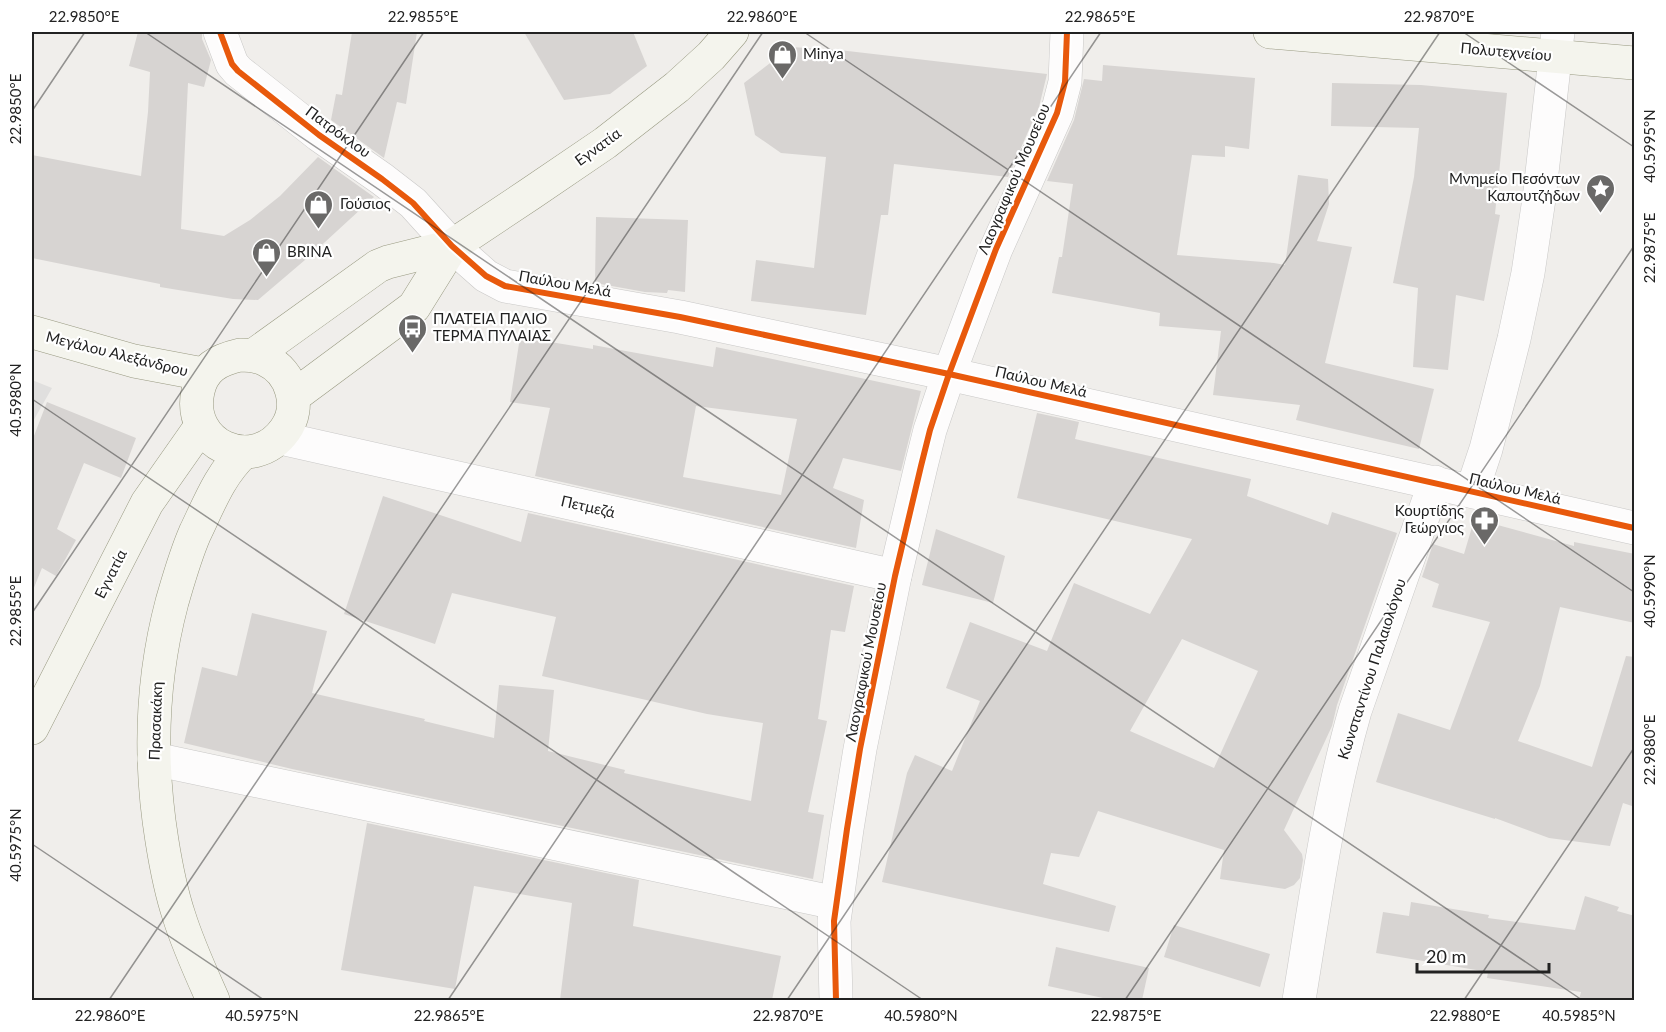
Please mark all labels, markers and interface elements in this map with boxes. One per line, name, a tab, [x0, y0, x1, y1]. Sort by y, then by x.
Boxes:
text: 22.9850°E	[49, 7, 119, 25]
text: 22.9855°E	[388, 7, 458, 25]
text: 22.9860°E	[727, 7, 797, 25]
text: 22.9865°E	[1065, 7, 1135, 25]
text: 22.9870°E	[1404, 7, 1474, 25]
shop icon: Minya	[766, 38, 798, 80]
street label: Πολυτεχνείου	[1460, 38, 1553, 64]
place label: Minya	[803, 44, 844, 62]
text: 22.9850°E	[6, 74, 24, 144]
street label: Λαογραφικού Μουσείου	[973, 100, 1053, 257]
street label: Πατρόκλου	[303, 102, 375, 161]
text: 40.5995°N	[1640, 109, 1658, 183]
street label: Εγνατία	[571, 123, 624, 169]
place label: Μνημείο Πεσόντων Καπουτζήδων	[1449, 169, 1580, 204]
place icon: Μνημείο Πεσόντων Καπουτζήδων	[1585, 172, 1617, 214]
shop icon: Γούσιος	[303, 188, 335, 230]
place label: Γούσιος	[340, 194, 391, 212]
text: 22.9875°E	[1640, 213, 1658, 283]
shop icon: BRINA	[250, 236, 282, 278]
place label: BRINA	[287, 242, 333, 260]
street label: Παύλου Μελά	[517, 266, 613, 300]
place label: ΠΛΑΤΕΙΑ ΠΑΛΙΟ ΤΕΡΜΑ ΠΥΛΑΙΑΣ	[433, 309, 551, 344]
bus stop icon: ΠΛΑΤΕΙΑ ΠΑΛΙΟ ΤΕΡΜΑ ΠΥΛΑΙΑΣ	[396, 312, 428, 354]
street label: Μεγάλου Αλεξάνδρου	[44, 327, 190, 380]
street label: Παύλου Μελά	[994, 362, 1089, 400]
text: 40.5980°N	[6, 363, 24, 437]
street label: Παύλου Μελά	[1468, 469, 1563, 507]
street label: Πετμεζά	[559, 491, 617, 521]
place label: Κουρτίδης Γεώργιος	[1395, 501, 1464, 536]
pharmacy icon: Κουρτίδης Γεώργιος	[1469, 504, 1501, 546]
street label: Εγνατία	[90, 546, 130, 601]
text: 40.5990°N	[1640, 554, 1658, 628]
text: 22.9855°E	[6, 576, 24, 646]
street label: Κωνσταντίνου Παλαιολόγου	[1333, 576, 1409, 761]
street label: Λαογραφικού Μουσείου	[841, 581, 889, 743]
street label: Πρασακάκη	[145, 681, 165, 761]
text: 22.9880°E	[1640, 715, 1658, 785]
text: 40.5975°N	[6, 808, 24, 882]
scale bar	[1417, 936, 1549, 974]
text: 20 m	[1426, 945, 1466, 967]
text: 22.9860°E	[75, 1006, 145, 1024]
text: 40.5975°N	[225, 1006, 299, 1024]
text: 22.9865°E	[414, 1006, 484, 1024]
text: 22.9870°E	[753, 1006, 823, 1024]
text: 40.5980°N	[884, 1006, 958, 1024]
text: 22.9875°E	[1091, 1006, 1161, 1024]
text: 22.9880°E	[1430, 1006, 1500, 1024]
text: 40.5985°N	[1542, 1006, 1616, 1024]

